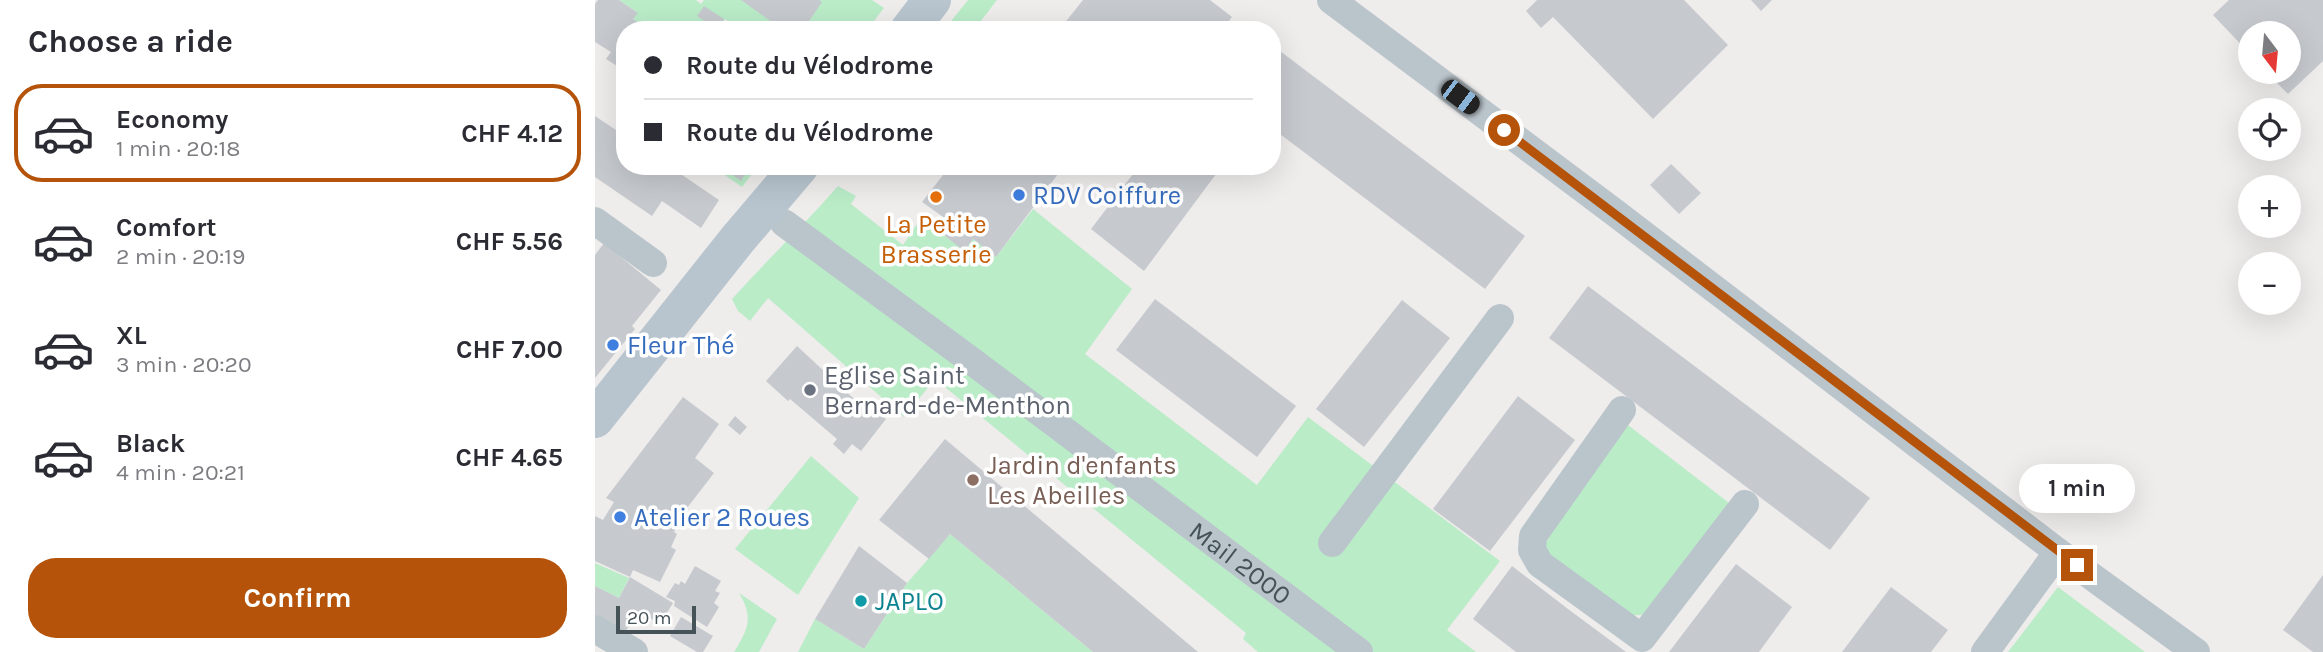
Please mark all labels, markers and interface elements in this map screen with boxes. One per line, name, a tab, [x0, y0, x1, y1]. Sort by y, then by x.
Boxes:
north arrow	[2238, 21, 2301, 84]
map controls	[2238, 21, 2301, 315]
text: Choose a ride	[28, 23, 233, 60]
text: Route du Vélodrome	[686, 50, 934, 81]
car	[1437, 76, 1484, 118]
button: locate	[2238, 98, 2301, 161]
icon: car	[32, 102, 95, 165]
text: Economy	[116, 104, 228, 135]
route start	[1488, 114, 1520, 146]
text: Route du Vélodrome	[686, 117, 934, 148]
text: CHF 4.12	[461, 118, 563, 149]
text: 1 min · 20:18	[116, 135, 240, 162]
button: +	[2238, 175, 2301, 238]
place label: RDV Coiffure	[1033, 180, 1181, 211]
marker: RDV Coiffure	[1011, 187, 1027, 203]
marker: La Petite Brasserie	[928, 189, 944, 205]
place label: La Petite Brasserie	[880, 209, 992, 270]
icon: car	[32, 210, 95, 273]
text: Comfort	[116, 212, 217, 243]
text: CHF 5.56	[456, 226, 563, 257]
text: 2 min · 20:19	[116, 243, 245, 270]
button: −	[2238, 252, 2301, 315]
icon: car	[32, 318, 95, 381]
text: XL	[116, 320, 147, 351]
place label: Fleur Thé	[627, 330, 735, 361]
text: CHF 7.00	[456, 334, 563, 365]
marker: Fleur Thé	[605, 337, 621, 353]
text: 3 min · 20:20	[116, 351, 252, 378]
place label: Eglise Saint Bernard-de-Menthon	[824, 360, 1071, 421]
marker: Eglise Saint Bernard-de-Menthon	[802, 382, 818, 398]
icon: car	[32, 426, 95, 489]
text: Black	[116, 428, 185, 459]
text: CHF 4.65	[455, 442, 563, 473]
place label: Jardin d'enfants Les Abeilles	[987, 450, 1177, 511]
text: 4 min · 20:21	[116, 459, 245, 486]
callout: 1 min	[2019, 463, 2135, 512]
marker: Jardin d'enfants Les Abeilles	[965, 472, 981, 488]
text: 1 min	[2048, 475, 2106, 502]
place label: Atelier 2 Roues	[634, 502, 810, 533]
marker: Atelier 2 Roues	[612, 509, 628, 525]
street label: Mail 2000	[1183, 515, 1297, 611]
route end	[2061, 549, 2093, 581]
button: Confirm	[28, 558, 567, 638]
place label: JAPLO	[875, 586, 944, 617]
marker: JAPLO	[853, 593, 869, 609]
scale bar	[616, 603, 697, 635]
text: 20 m	[627, 607, 672, 629]

